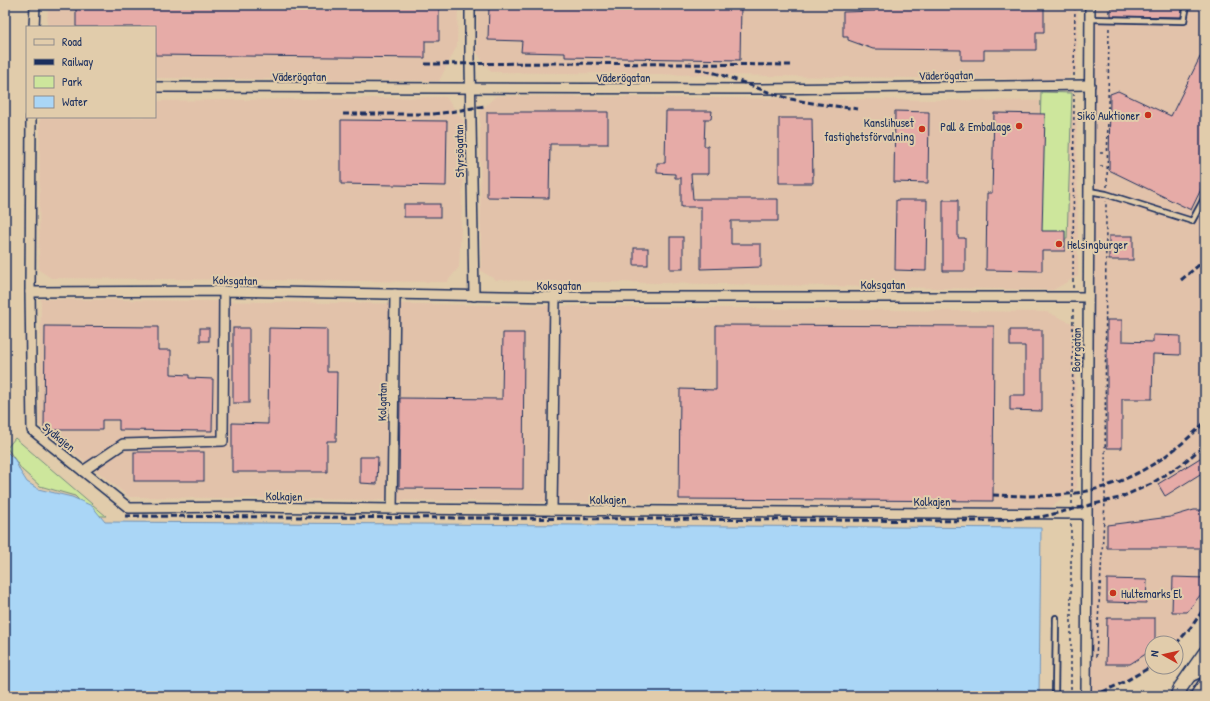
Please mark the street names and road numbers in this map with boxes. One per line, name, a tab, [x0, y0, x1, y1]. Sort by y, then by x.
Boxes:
street label: Väderögatan	[919, 66, 973, 84]
street label: Väderögatan	[272, 68, 326, 85]
street label: Väderögatan	[596, 69, 650, 86]
street label: Styrsögatan	[450, 124, 468, 178]
street label: Koksgatan	[212, 271, 258, 289]
street label: Koksgatan	[860, 276, 906, 293]
street label: Koksgatan	[536, 277, 582, 294]
street label: Borrgatan	[1067, 328, 1085, 372]
street label: Kolgatan	[373, 383, 391, 421]
street label: Sydkajen	[39, 418, 79, 456]
street label: Kolkajen	[265, 487, 303, 505]
street label: Kolkajen	[589, 491, 627, 508]
street label: Kolkajen	[913, 493, 951, 510]

